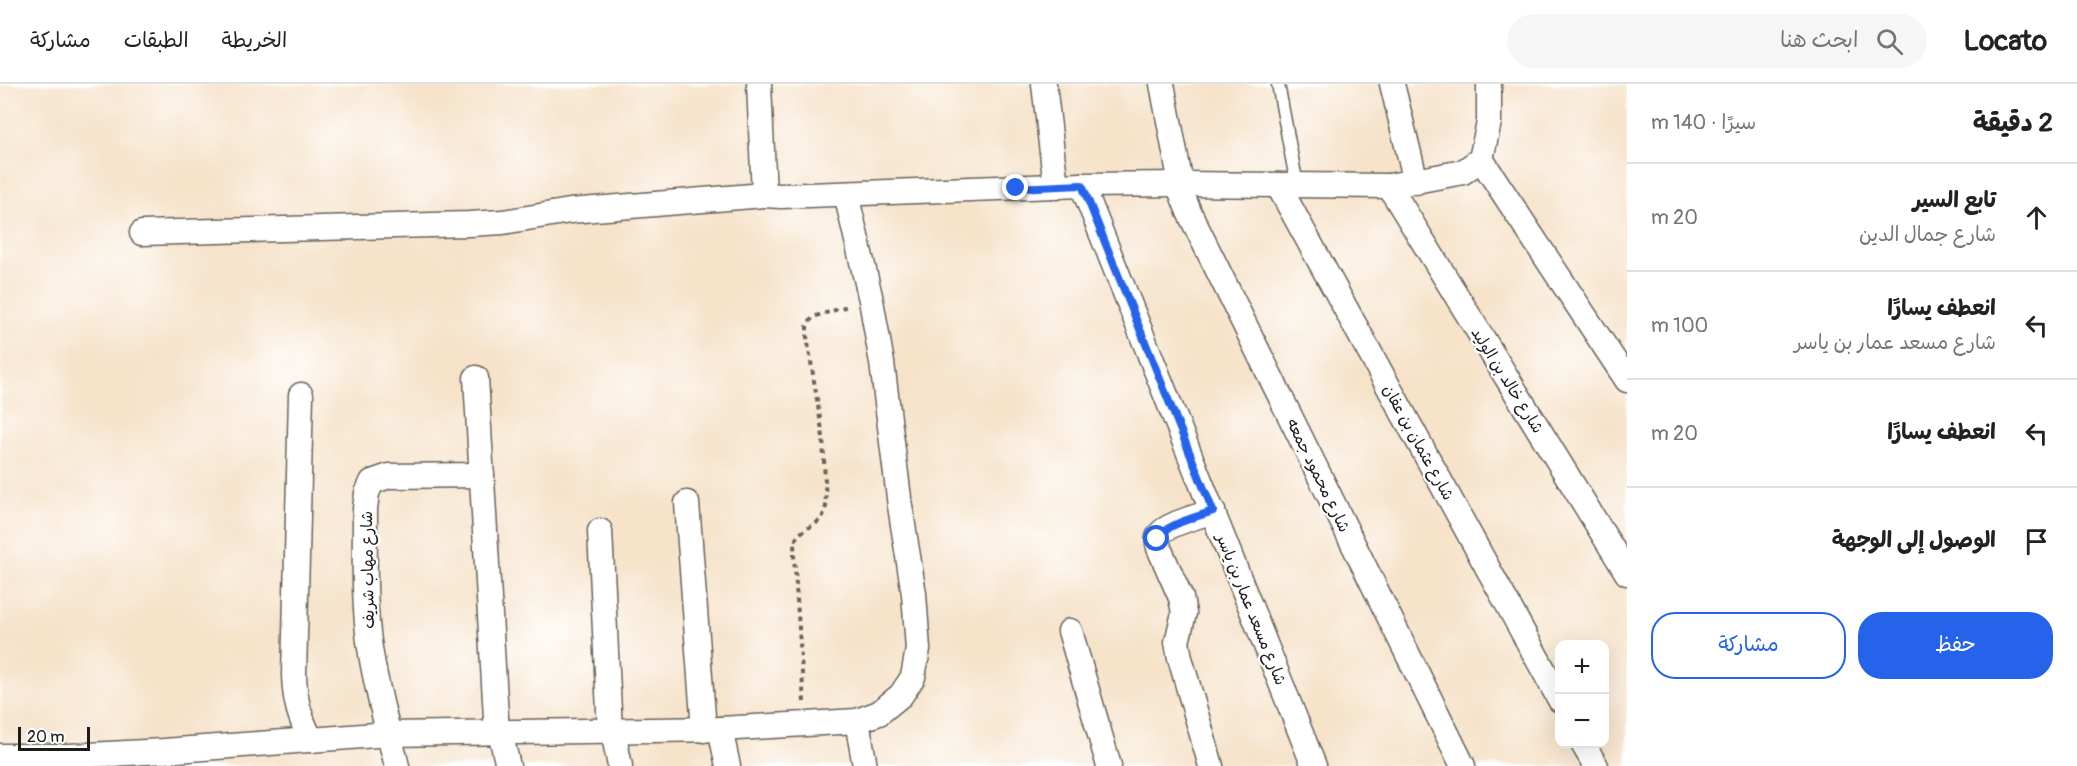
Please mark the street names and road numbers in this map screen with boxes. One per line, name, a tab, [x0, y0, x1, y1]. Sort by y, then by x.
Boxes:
street label: شارع خالد بن الوليد	[1466, 324, 1548, 438]
street label: شارع عثمان بن عفان	[1377, 381, 1458, 504]
street label: شارع محمود جمعه	[1281, 415, 1354, 536]
street label: شارع مهاب شريف	[357, 511, 380, 629]
street label: شارع مسعد عمار بن ياسر	[1210, 529, 1291, 688]

